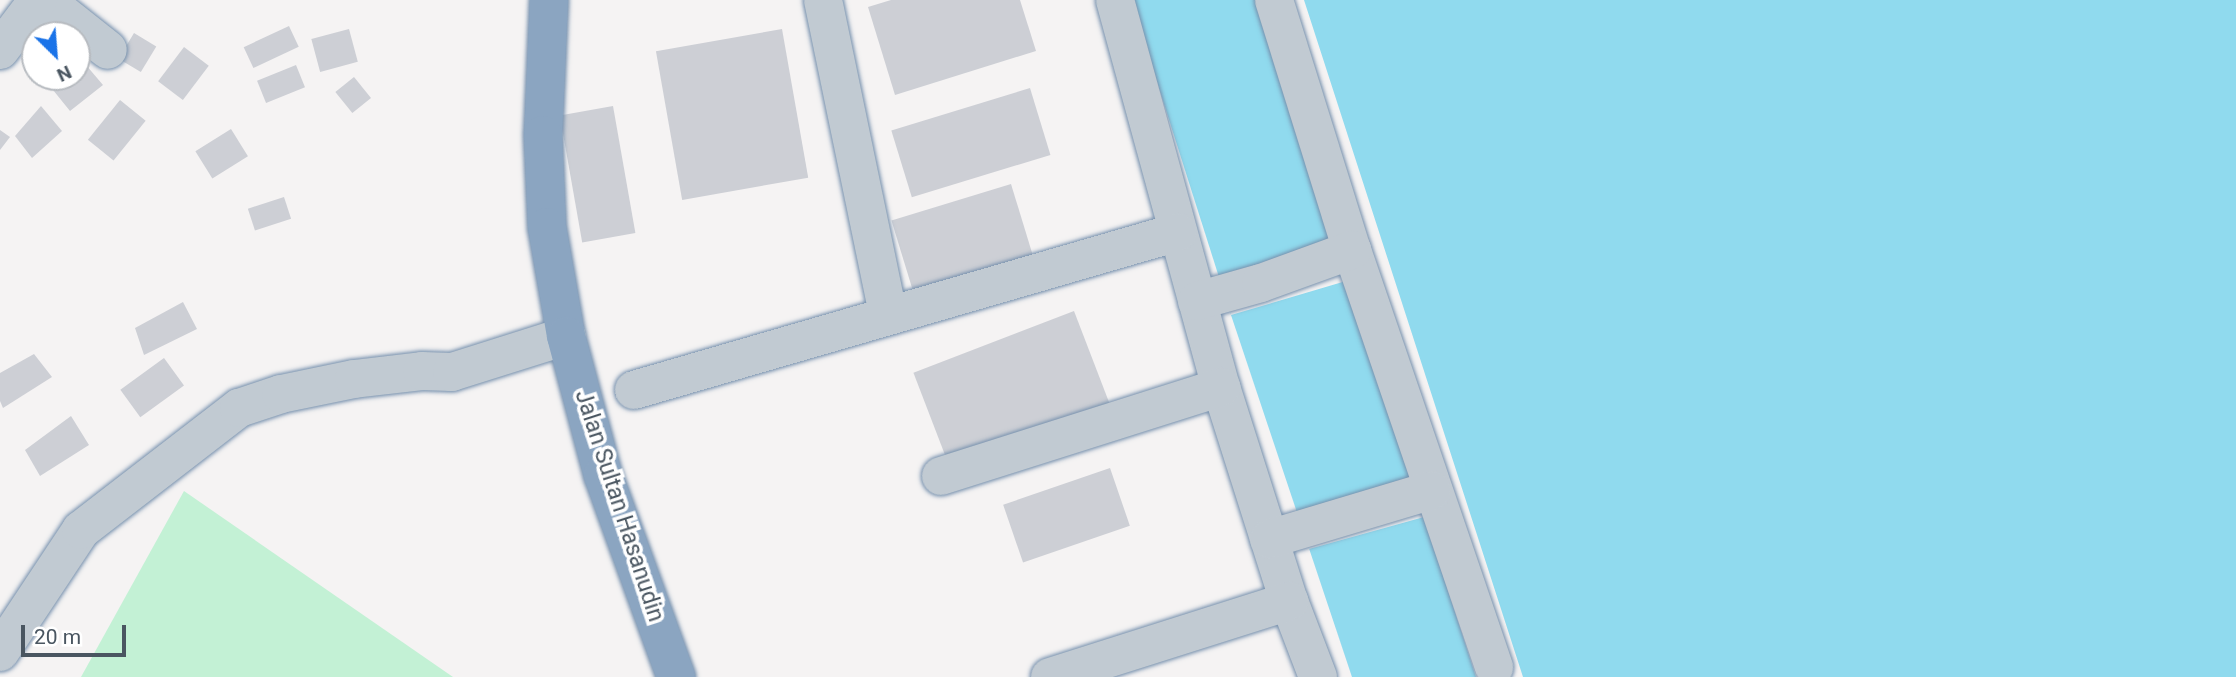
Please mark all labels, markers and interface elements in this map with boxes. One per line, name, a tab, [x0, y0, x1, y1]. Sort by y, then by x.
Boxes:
north arrow	[21, 21, 91, 91]
text: N	[53, 60, 75, 87]
street label: Jalan Sultan Hasanudin	[568, 387, 670, 625]
scale bar	[24, 610, 130, 654]
text: 20 m	[34, 625, 81, 649]

